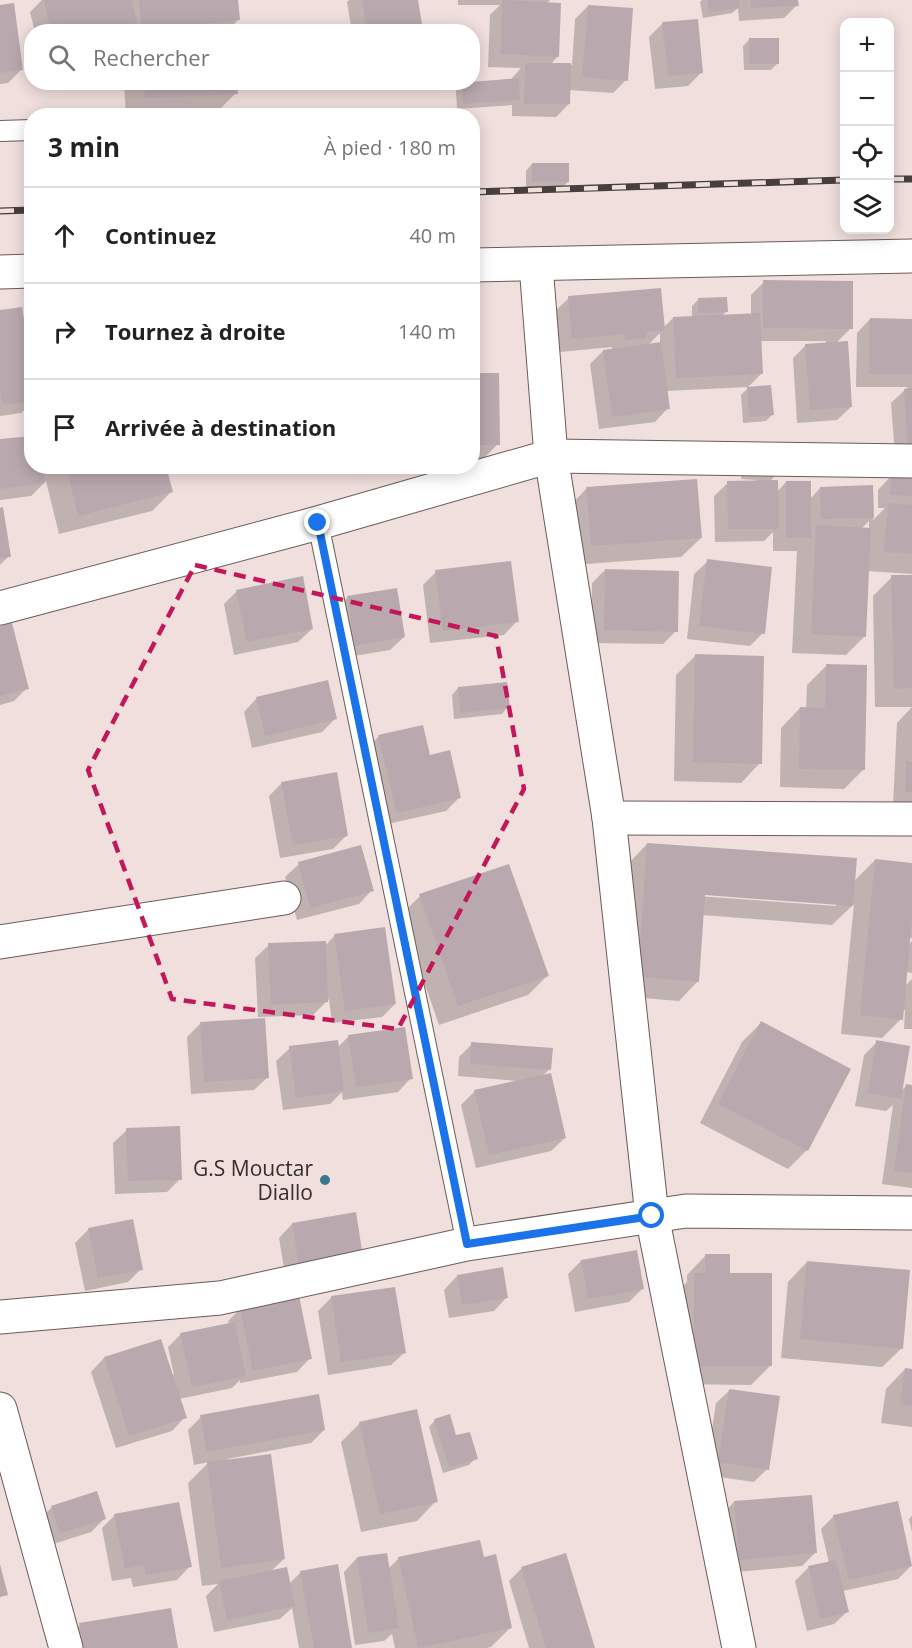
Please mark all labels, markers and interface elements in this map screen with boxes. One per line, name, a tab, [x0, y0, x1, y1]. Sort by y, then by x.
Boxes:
map controls	[840, 18, 894, 234]
button: +	[840, 18, 894, 72]
search box	[24, 24, 480, 90]
icon: search	[45, 41, 78, 74]
text: Rechercher	[93, 42, 210, 72]
button: −	[840, 72, 894, 126]
button: locate	[840, 126, 894, 180]
text: 3 min	[48, 129, 120, 165]
text: À pied · 180 m	[324, 134, 456, 161]
button: layers	[840, 180, 894, 234]
icon: ahead	[48, 219, 81, 252]
text: Continuez	[105, 220, 216, 250]
text: 40 m	[409, 222, 456, 249]
icon: right	[48, 315, 81, 348]
text: Tournez à droite	[105, 316, 286, 346]
text: 140 m	[398, 318, 456, 345]
icon: arrive	[48, 411, 81, 444]
text: Arrivée à destination	[105, 412, 336, 442]
route end	[304, 509, 330, 535]
place label: G.S Mouctar Diallo	[193, 1154, 313, 1206]
marker: G.S Mouctar Diallo	[318, 1173, 332, 1187]
route start	[638, 1202, 664, 1228]

